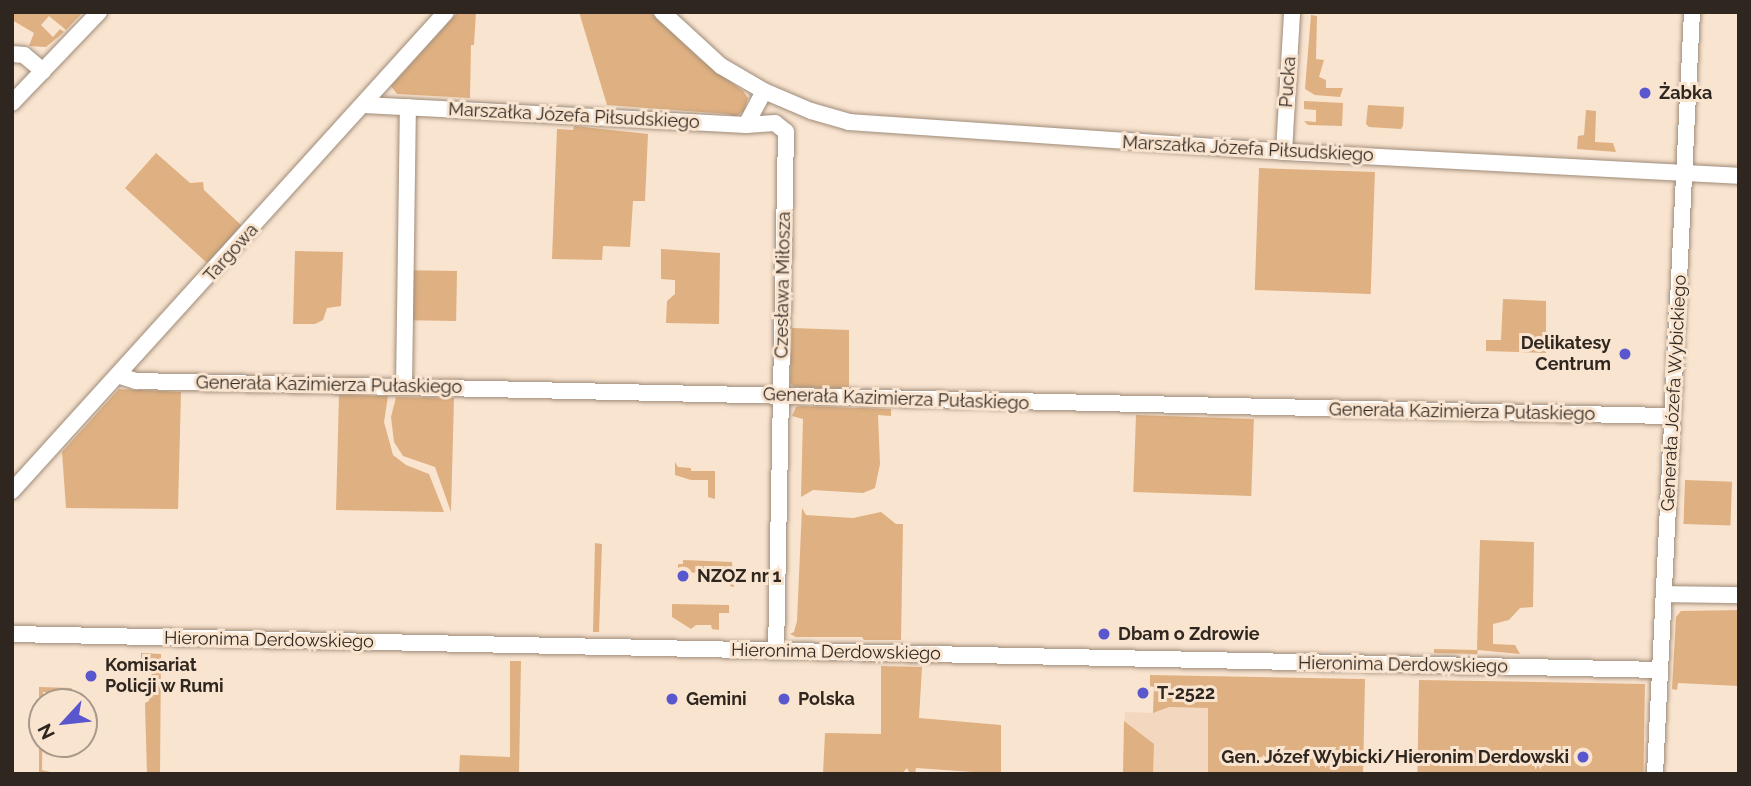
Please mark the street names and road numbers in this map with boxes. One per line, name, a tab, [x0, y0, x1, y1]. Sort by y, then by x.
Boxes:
street label: Pucka	[1275, 56, 1301, 108]
street label: Marszałka Józefa Piłsudskiego	[447, 99, 701, 133]
street label: Marszałka Józefa Piłsudskiego	[1121, 132, 1375, 166]
street label: Czesława Miłosza	[771, 211, 795, 359]
street label: Targowa	[199, 220, 263, 286]
street label: Generała Józefa Wybickiego	[1657, 274, 1691, 512]
street label: Generała Kazimierza Pułaskiego	[196, 372, 462, 398]
street label: Generała Kazimierza Pułaskiego	[762, 384, 1030, 414]
street label: Generała Kazimierza Pułaskiego	[1329, 399, 1595, 425]
street label: Hieronima Derdowskiego	[164, 627, 374, 653]
street label: Hieronima Derdowskiego	[731, 639, 941, 665]
street label: Hieronima Derdowskiego	[1298, 652, 1508, 678]

